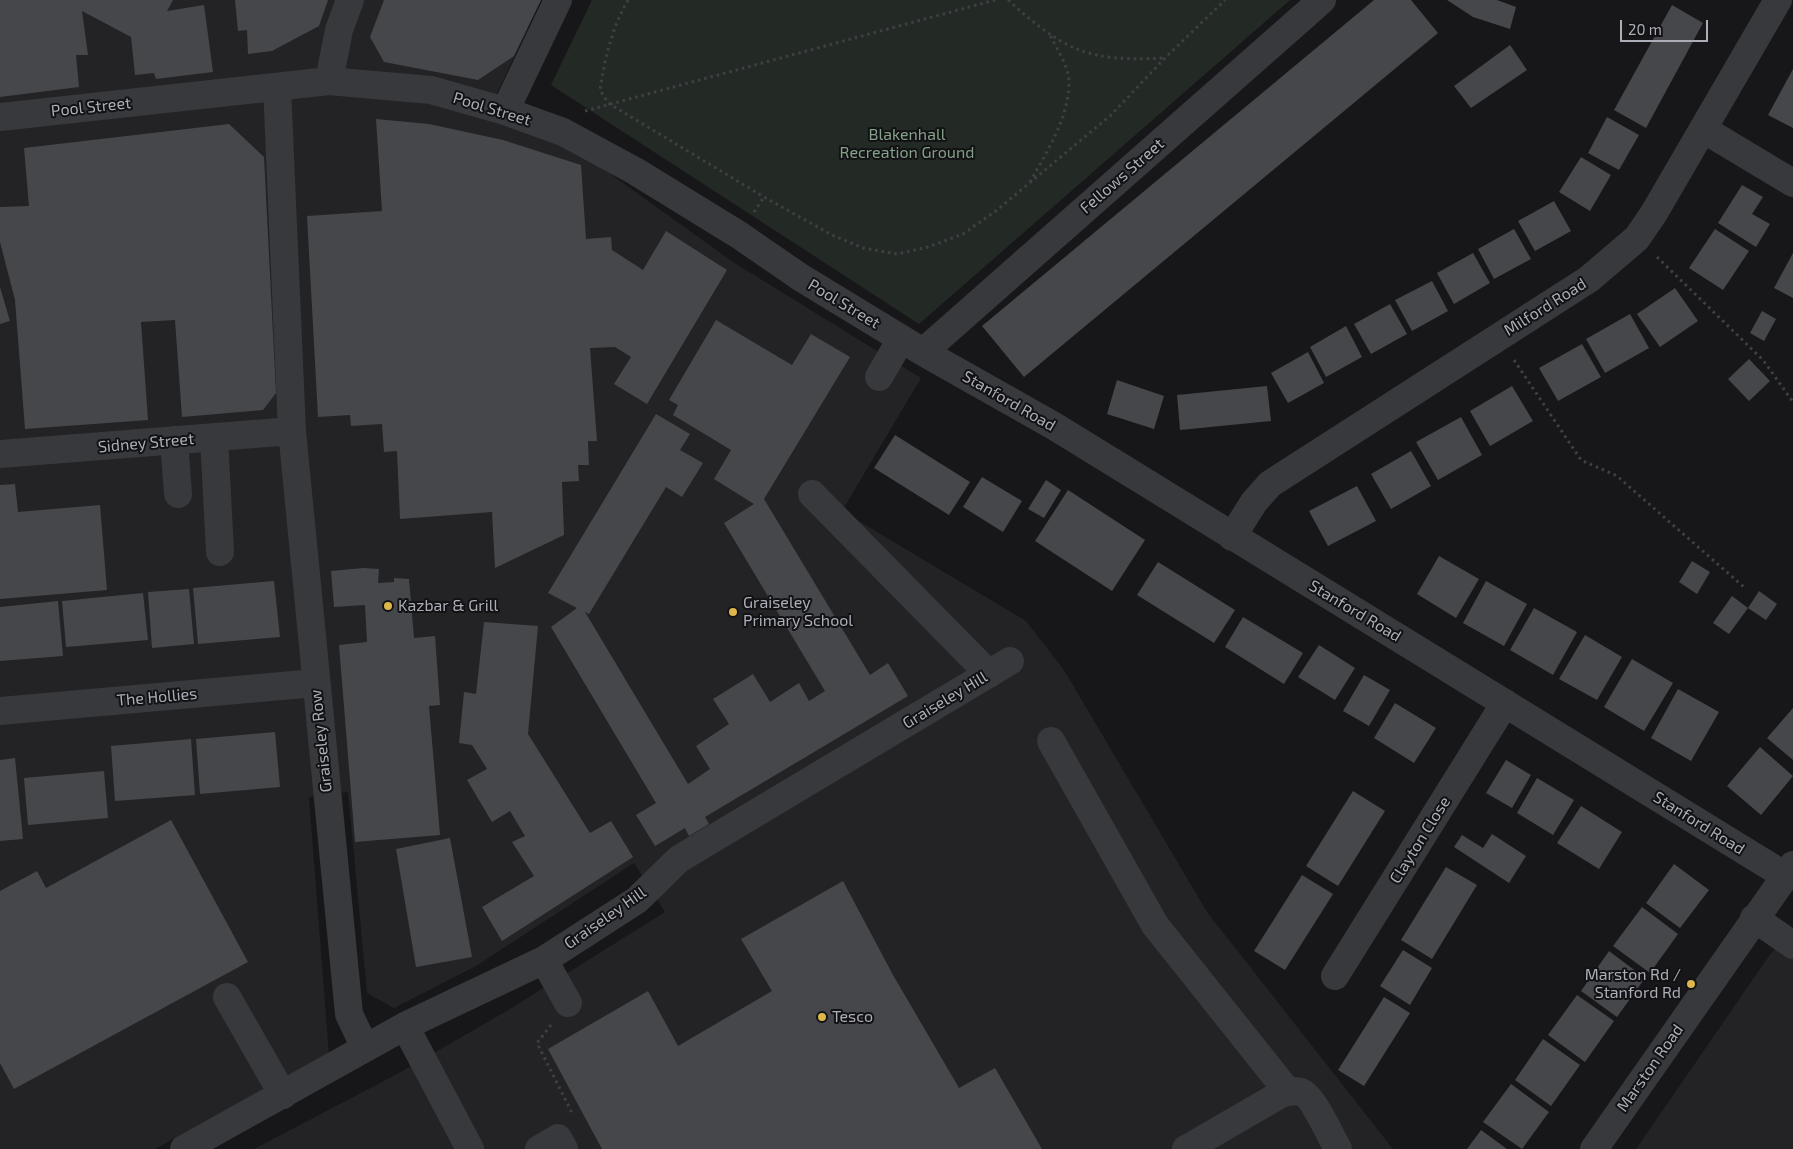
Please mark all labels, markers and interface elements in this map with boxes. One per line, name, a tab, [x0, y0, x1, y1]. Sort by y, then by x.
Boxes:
scale bar	[1623, 10, 1710, 42]
text: 20 m	[1628, 20, 1662, 38]
street label: Pool Street	[451, 88, 533, 130]
street label: Pool Street	[50, 93, 132, 121]
park label: Blakenhall Recreation Ground	[840, 125, 974, 163]
street label: Fellows Street	[1076, 134, 1168, 218]
street label: Milford Road	[1500, 274, 1590, 340]
street label: Pool Street	[805, 275, 883, 333]
street label: Stanford Road	[959, 367, 1059, 435]
street label: Sidney Street	[97, 429, 195, 457]
street label: Stanford Road	[1306, 576, 1404, 646]
place label: Graiseley Primary School	[743, 593, 853, 631]
place label: Kazbar & Grill	[398, 596, 498, 616]
marker: Kazbar & Grill	[382, 600, 394, 612]
marker: Graiseley Primary School	[727, 606, 739, 618]
street label: Graiseley Hill	[899, 667, 991, 733]
street label: The Hollies	[116, 684, 198, 710]
street label: Graiseley Row	[306, 689, 336, 793]
street label: Stanford Road	[1650, 787, 1748, 859]
street label: Clayton Close	[1386, 793, 1454, 887]
street label: Graiseley Hill	[560, 883, 650, 953]
place label: Marston Rd / Stanford Rd	[1585, 965, 1681, 1003]
marker: Marston Rd / Stanford Rd	[1685, 978, 1697, 990]
place label: Tesco	[832, 1007, 873, 1027]
marker: Tesco	[816, 1011, 828, 1023]
street label: Marston Road	[1613, 1021, 1687, 1115]

